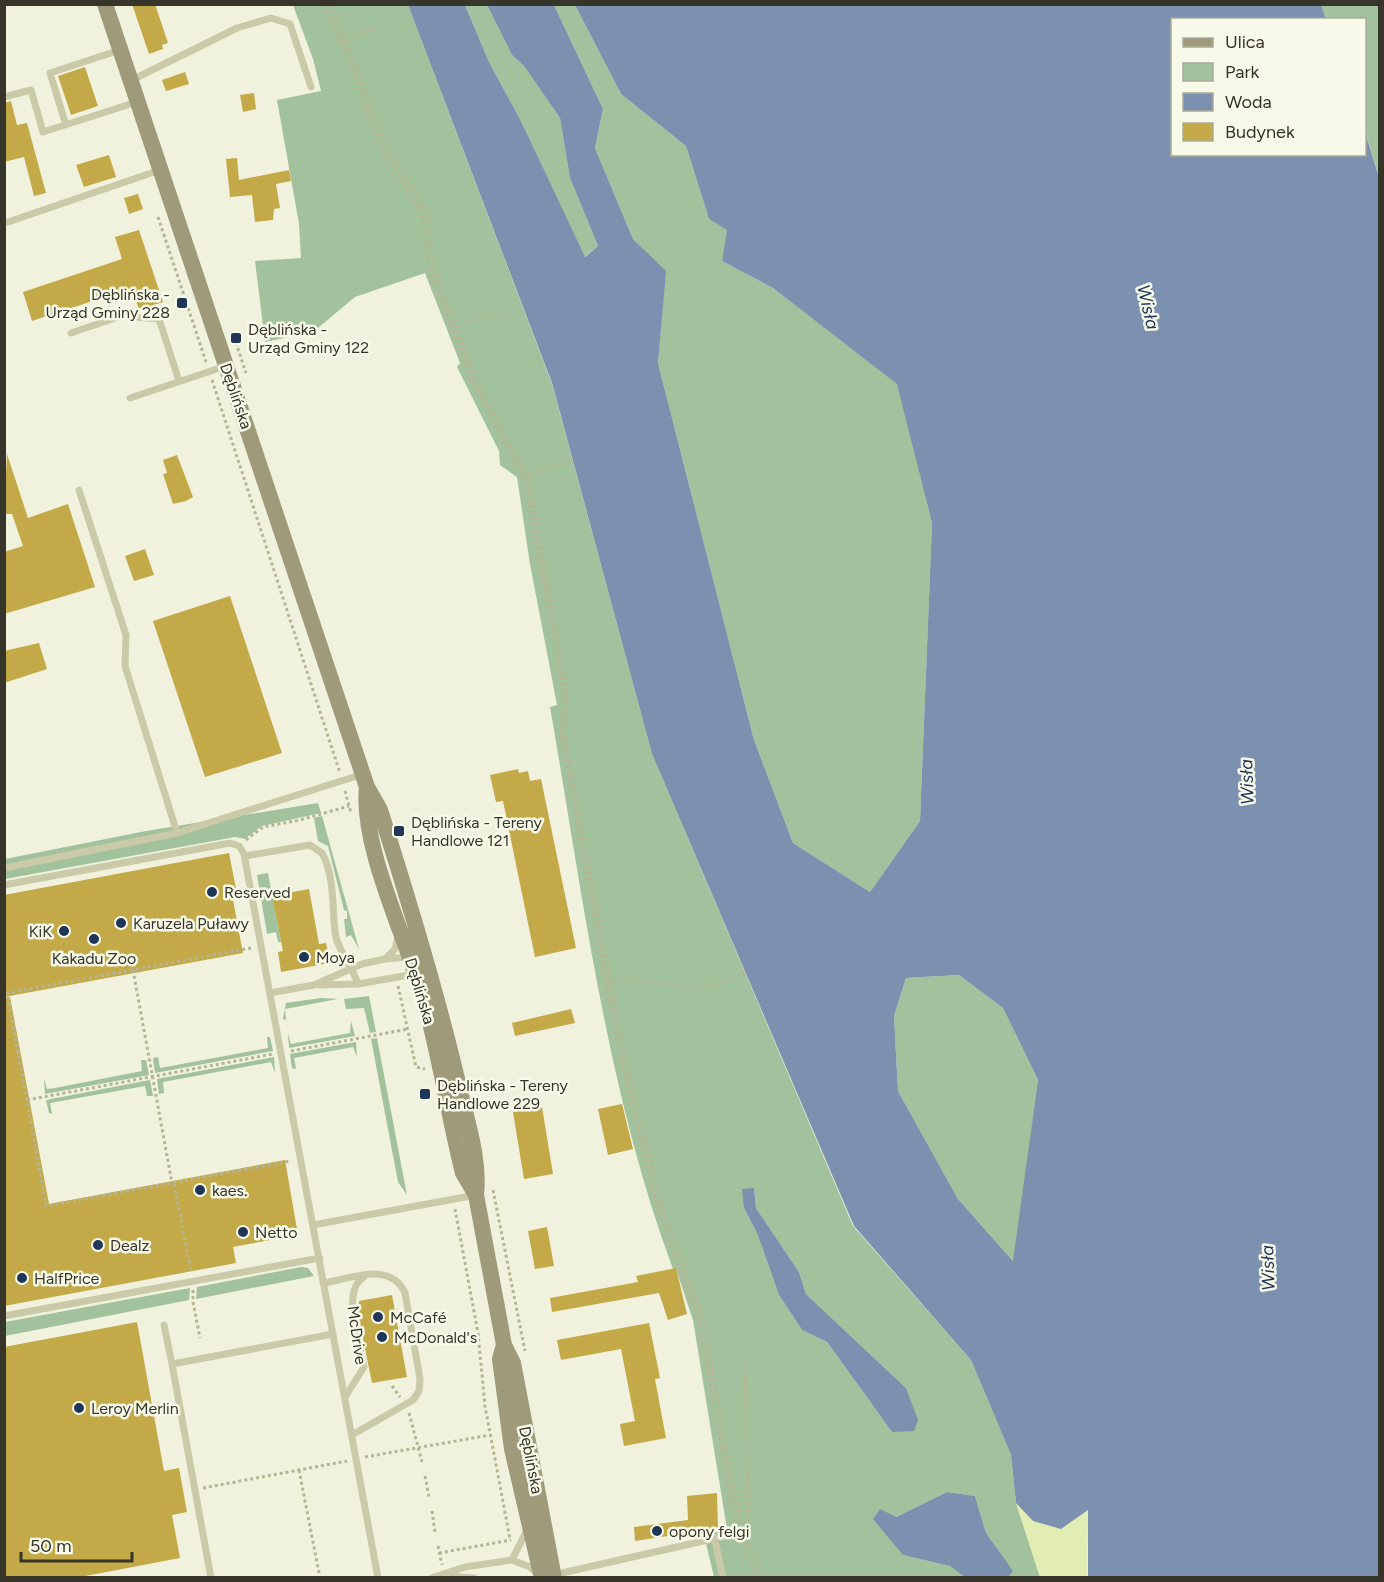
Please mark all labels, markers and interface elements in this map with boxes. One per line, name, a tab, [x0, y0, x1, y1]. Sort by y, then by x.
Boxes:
legend	[1171, 18, 1366, 156]
text: Ulica	[1225, 31, 1265, 53]
text: Park	[1225, 61, 1260, 83]
text: Woda	[1225, 91, 1272, 113]
text: Budynek	[1225, 121, 1295, 143]
water label: Wisła	[1132, 282, 1164, 332]
place label: Dęblińska - Urząd Gminy 228	[46, 285, 170, 322]
marker: Dęblińska - Urząd Gminy 228	[175, 296, 189, 310]
place label: Dęblińska - Urząd Gminy 122	[248, 320, 369, 357]
marker: Dęblińska - Urząd Gminy 122	[229, 331, 243, 345]
street label: Dęblińska	[216, 361, 256, 431]
water label: Wisła	[1235, 758, 1259, 805]
place label: Dęblińska - Tereny Handlowe 121	[411, 813, 543, 850]
marker: Dęblińska - Tereny Handlowe 121	[392, 824, 406, 838]
place label: Reserved	[224, 883, 291, 902]
marker: Reserved	[205, 885, 219, 899]
place label: Karuzela Puławy	[133, 914, 250, 933]
marker: Karuzela Puławy	[114, 916, 128, 930]
place label: KiK	[29, 922, 52, 941]
marker: KiK	[57, 924, 71, 938]
marker: Kakadu Zoo	[87, 932, 101, 946]
place label: Moya	[316, 948, 355, 967]
place label: Kakadu Zoo	[52, 949, 136, 968]
marker: Moya	[297, 950, 311, 964]
street label: Dęblińska	[401, 955, 439, 1027]
place label: Dęblińska - Tereny Handlowe 229	[437, 1076, 569, 1113]
marker: Dęblińska - Tereny Handlowe 229	[418, 1087, 432, 1101]
place label: kaes.	[212, 1181, 247, 1200]
marker: kaes.	[193, 1183, 207, 1197]
place label: Netto	[255, 1223, 297, 1242]
marker: Netto	[236, 1225, 250, 1239]
place label: Dealz	[110, 1236, 149, 1255]
marker: Dealz	[91, 1238, 105, 1252]
water label: Wisła	[1256, 1244, 1280, 1291]
place label: HalfPrice	[34, 1269, 100, 1288]
marker: HalfPrice	[15, 1271, 29, 1285]
street label: McDrive	[343, 1304, 371, 1366]
place label: McCafé	[390, 1308, 447, 1327]
marker: McCafé	[371, 1310, 385, 1324]
place label: McDonald's	[394, 1328, 477, 1347]
marker: McDonald's	[375, 1330, 389, 1344]
place label: Leroy Merlin	[91, 1399, 179, 1418]
marker: Leroy Merlin	[72, 1401, 86, 1415]
street label: Dęblińska	[515, 1425, 547, 1495]
place label: opony felgi	[669, 1522, 749, 1541]
marker: opony felgi	[650, 1524, 664, 1538]
scale bar	[21, 1525, 132, 1563]
text: 50 m	[30, 1535, 72, 1557]

